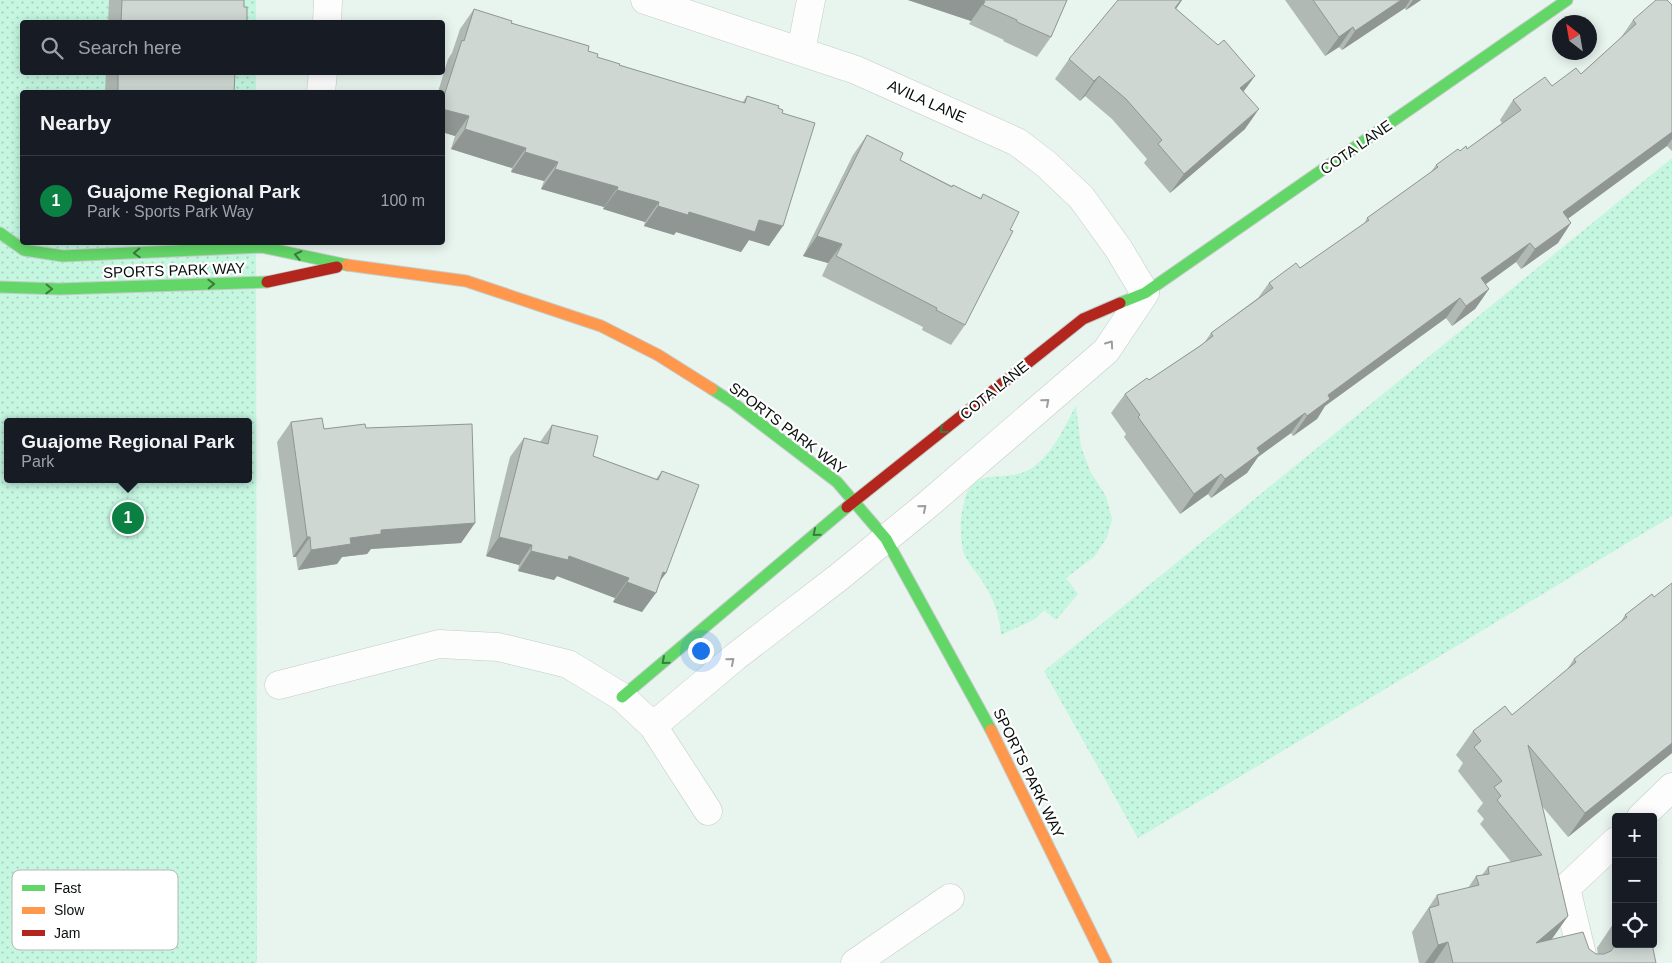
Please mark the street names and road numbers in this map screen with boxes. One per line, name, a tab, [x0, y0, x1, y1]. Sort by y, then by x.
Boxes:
street label: AVILA LANE	[885, 76, 969, 126]
street label: COTA LANE	[1317, 116, 1395, 178]
street label: SPORTS PARK WAY	[103, 259, 245, 281]
street label: COTA LANE	[956, 357, 1032, 423]
street label: SPORTS PARK WAY	[726, 378, 850, 478]
street label: SPORTS PARK WAY	[990, 705, 1068, 841]

